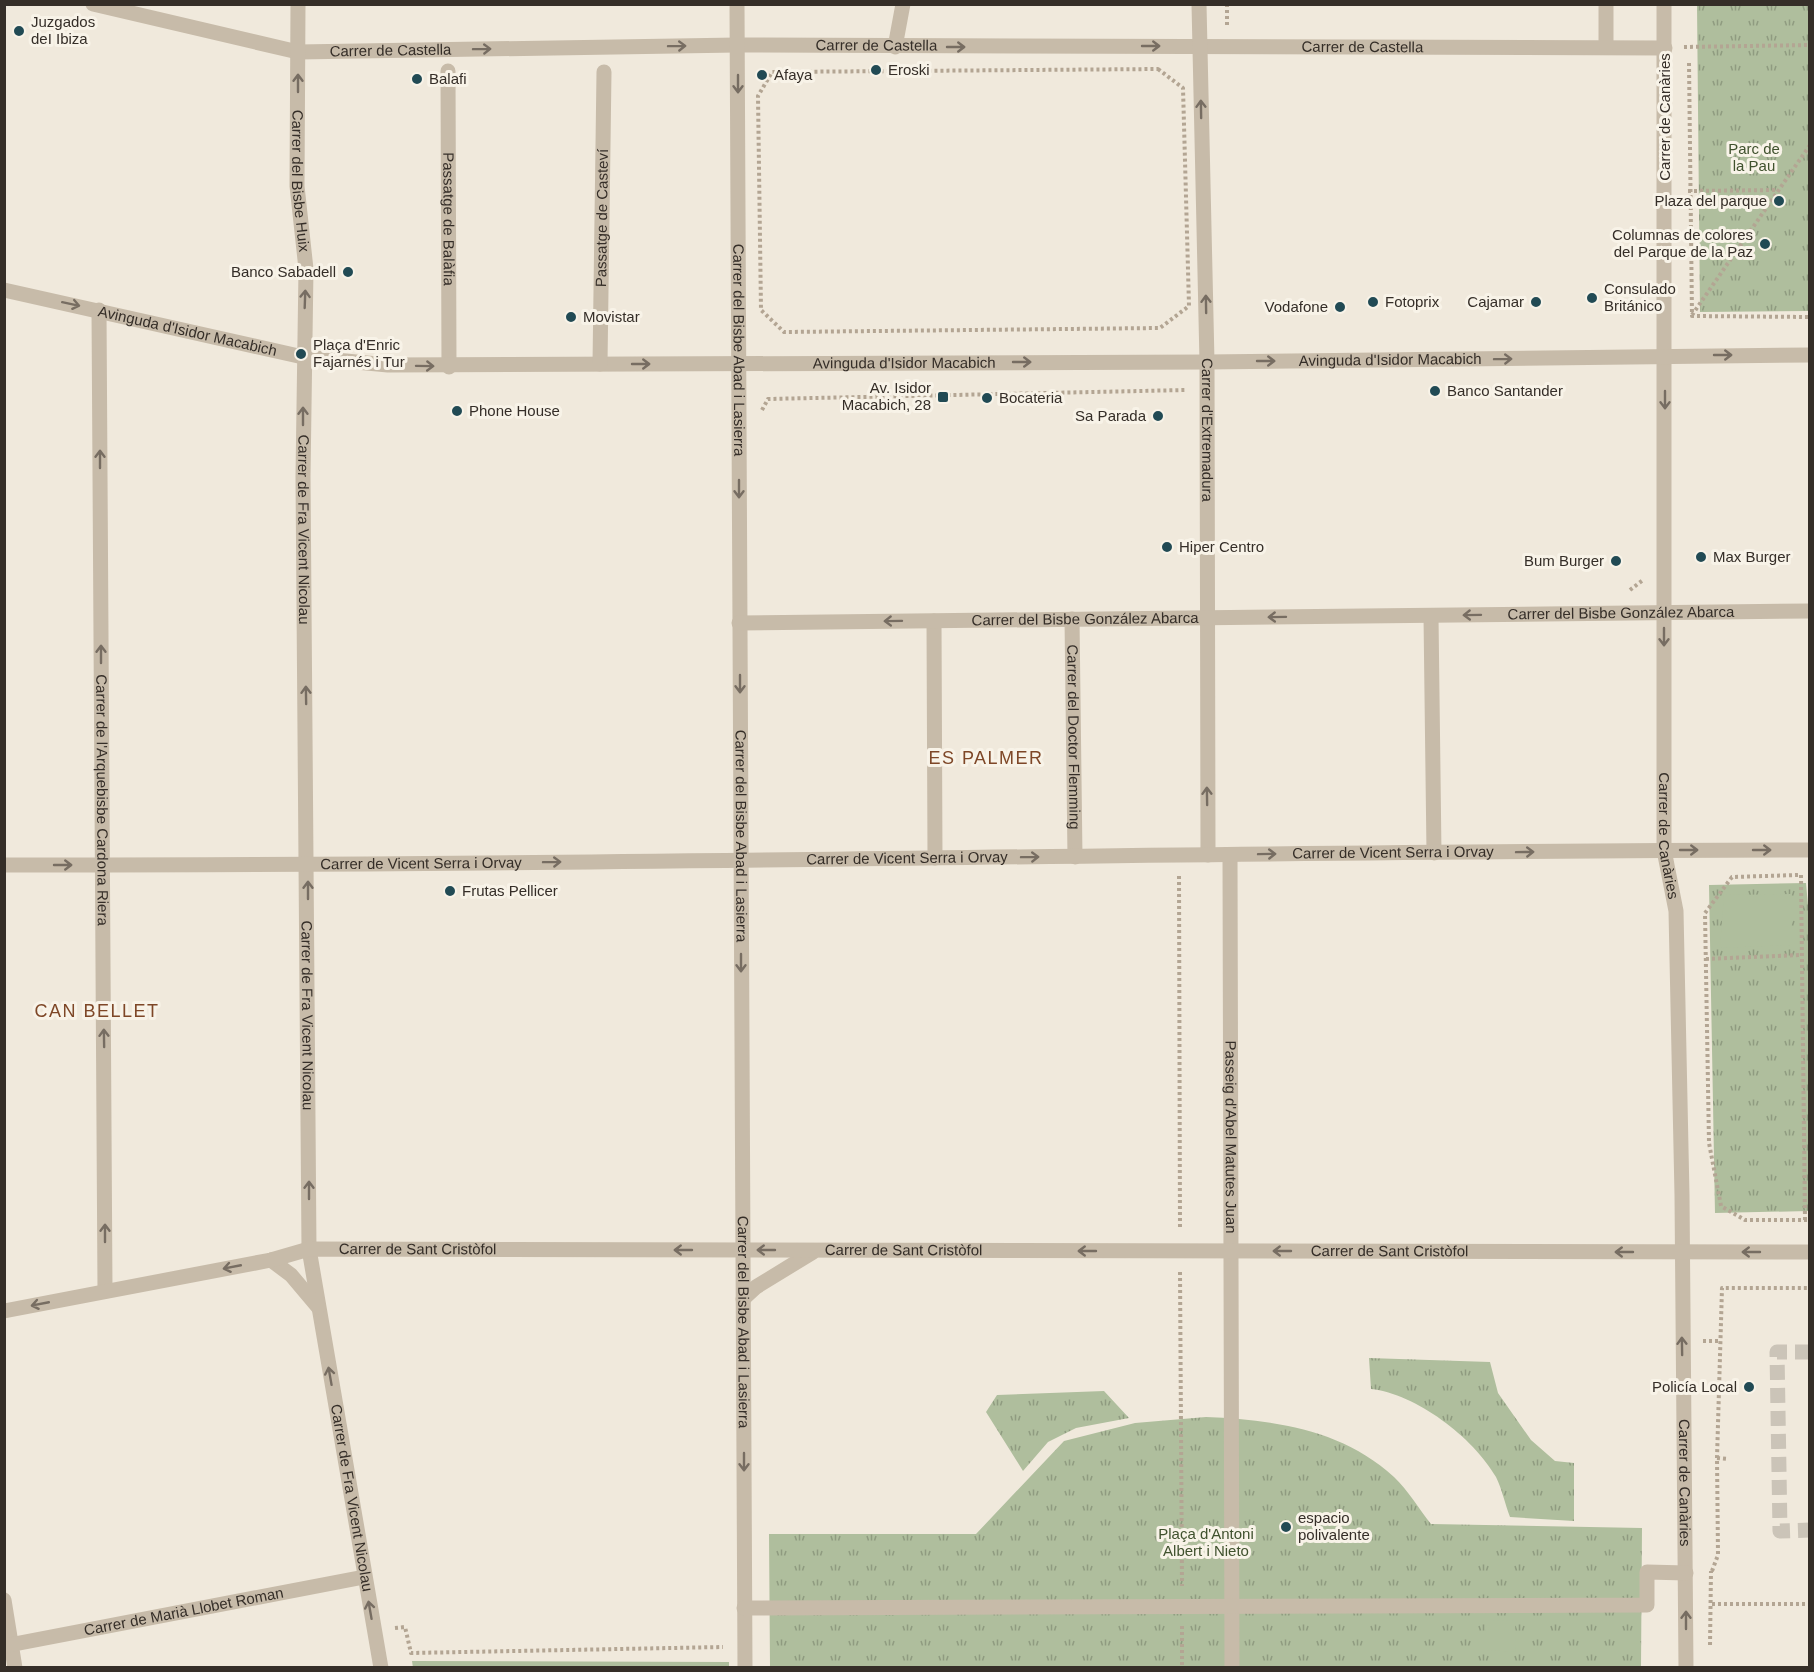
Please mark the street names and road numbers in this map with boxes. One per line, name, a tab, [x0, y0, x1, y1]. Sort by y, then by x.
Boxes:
street label: Carrer de Castella	[815, 36, 938, 54]
street label: Carrer de Castella	[1301, 38, 1424, 55]
street label: Carrer de Castella	[329, 41, 452, 59]
street label: Carrer de Canàries	[1656, 53, 1673, 181]
street label: Carrer del Bisbe Huix	[289, 110, 313, 253]
street label: Passatge de Casteví	[592, 148, 611, 287]
street label: Passatge de Balàfia	[440, 152, 458, 286]
street label: Carrer del Bisbe Abad i Lasierra	[730, 244, 748, 457]
street label: Avinguda d'Isidor Macabich	[97, 302, 279, 359]
street label: Avinguda d'Isidor Macabich	[1299, 350, 1482, 369]
street label: Avinguda d'Isidor Macabich	[813, 354, 996, 371]
street label: Carrer d'Extremadura	[1199, 358, 1216, 502]
street label: Carrer de Fra Vicent Nicolau	[295, 434, 313, 625]
street label: Carrer del Bisbe González Abarca	[1507, 603, 1735, 622]
street label: Carrer del Bisbe González Abarca	[971, 609, 1199, 628]
street label: Carrer del Doctor Flemming	[1064, 644, 1084, 830]
street label: Carrer de l'Arquebisbe Cardona Riera	[93, 674, 112, 926]
street label: Carrer del Bisbe Abad i Lasierra	[732, 730, 751, 943]
street label: Carrer de Canàries	[1656, 772, 1682, 900]
street label: Carrer de Vicent Serra i Orvay	[1292, 843, 1494, 862]
street label: Carrer de Vicent Serra i Orvay	[806, 848, 1008, 867]
street label: Carrer de Vicent Serra i Orvay	[320, 854, 522, 872]
street label: Carrer de Fra Vicent Nicolau	[298, 920, 317, 1110]
street label: Passeig d'Abel Matutes Juan	[1222, 1040, 1240, 1234]
street label: Carrer del Bisbe Abad i Lasierra	[735, 1216, 753, 1429]
street label: Carrer de Sant Cristòfol	[339, 1240, 496, 1257]
street label: Carrer de Sant Cristòfol	[825, 1241, 982, 1258]
street label: Carrer de Sant Cristòfol	[1311, 1242, 1468, 1259]
street label: Carrer de Fra Vicent Nicolau	[328, 1403, 377, 1593]
street label: Carrer de Canàries	[1676, 1419, 1694, 1547]
street label: Carrer de Marià Llobet Roman	[82, 1584, 285, 1638]

